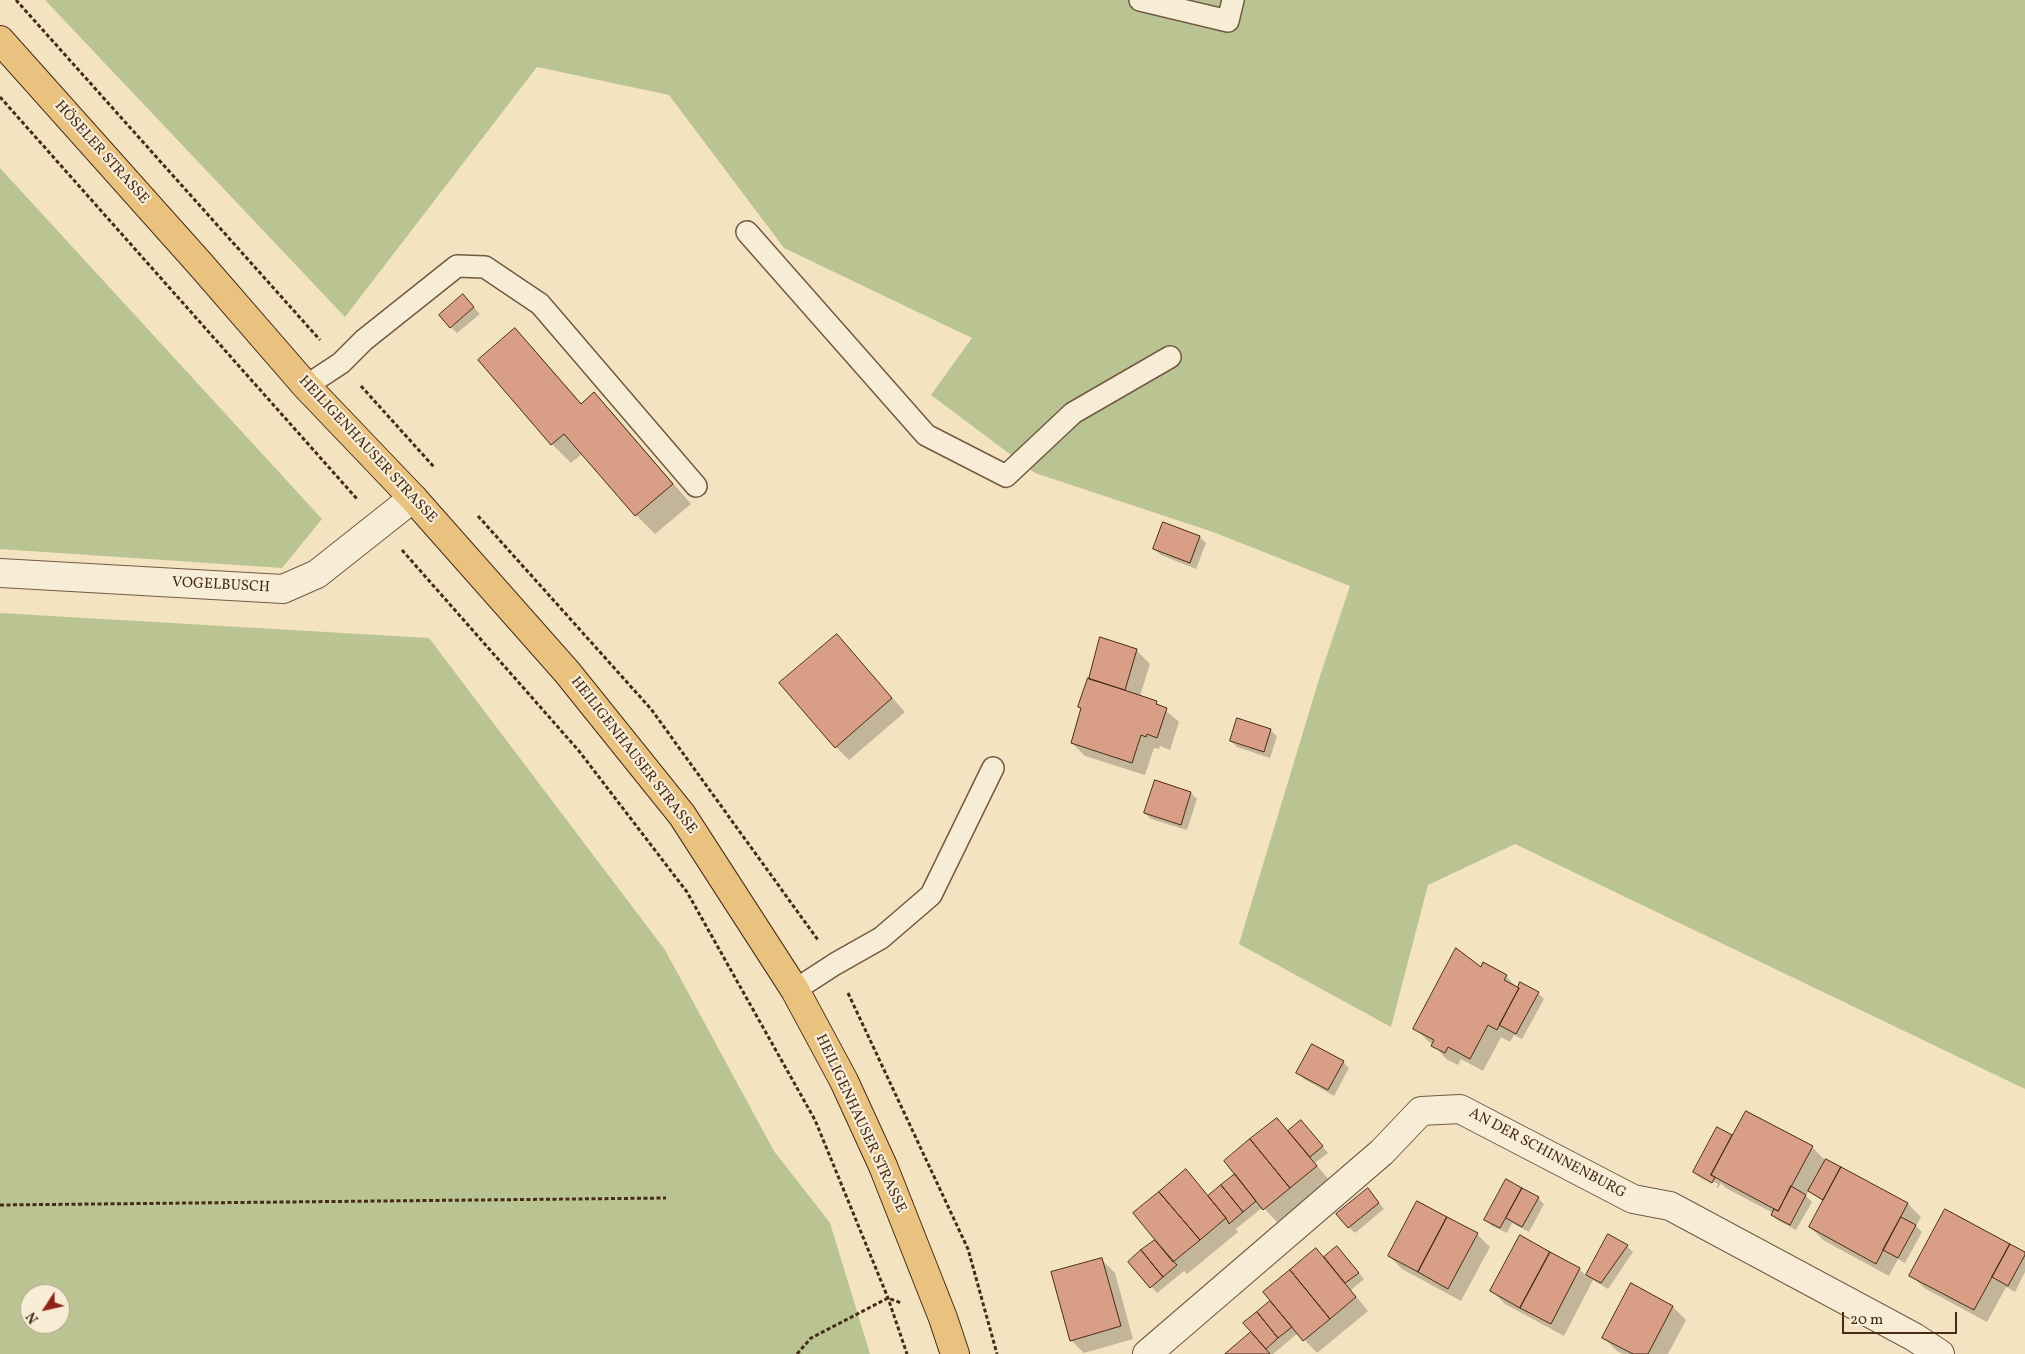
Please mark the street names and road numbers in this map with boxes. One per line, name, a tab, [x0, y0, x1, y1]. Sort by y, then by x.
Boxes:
street label: HÖSELER STRASSE	[50, 98, 152, 208]
street label: HEILIGENHAUSER STRASSE	[294, 373, 440, 527]
street label: VOGELBUSCH	[171, 574, 271, 598]
street label: HEILIGENHAUSER STRASSE	[566, 674, 700, 838]
street label: HEILIGENHAUSER STRASSE	[811, 1032, 909, 1216]
street label: AN DER SCHINNENBURG	[1465, 1105, 1629, 1203]

